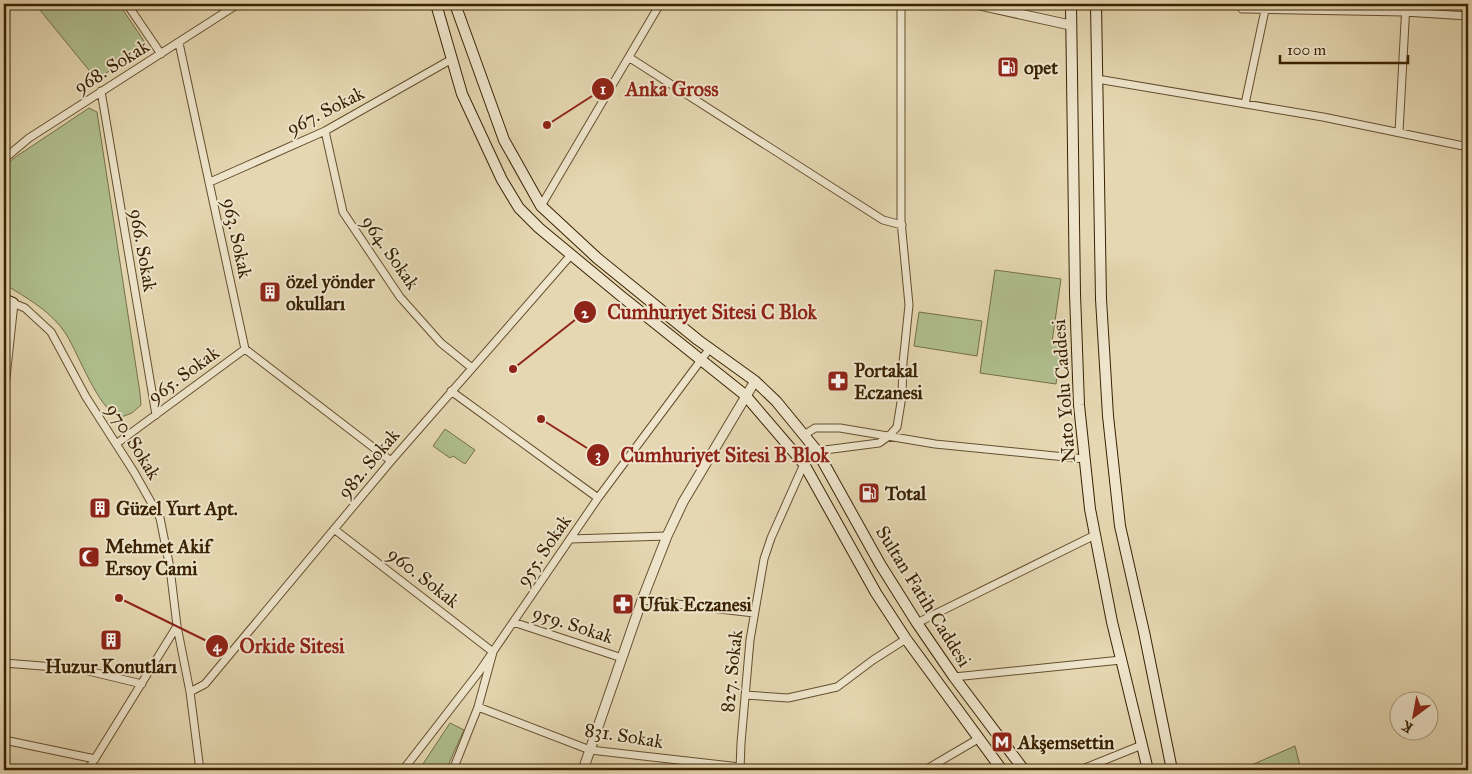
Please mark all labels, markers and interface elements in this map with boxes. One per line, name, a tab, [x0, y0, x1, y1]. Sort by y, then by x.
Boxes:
scale bar	[1280, 32, 1407, 64]
street label: 968. Sokak	[69, 34, 153, 99]
text: 100 m	[1287, 41, 1327, 59]
fuel station icon: opet	[996, 55, 1020, 79]
place label: opet	[1024, 56, 1058, 80]
callout: Anka Gross	[590, 71, 729, 106]
text: Anka Gross	[623, 77, 719, 101]
text: 1	[600, 80, 606, 98]
street label: 967. Sokak	[283, 81, 368, 140]
street label: 963. Sokak	[218, 196, 257, 281]
street label: 966. Sokak	[125, 207, 162, 294]
street label: 964. Sokak	[357, 211, 425, 294]
place label: özel yönder okulları	[286, 270, 376, 315]
building icon: özel yönder okulları	[258, 280, 282, 304]
callout: Cumhuriyet Sitesi C Blok	[572, 295, 827, 330]
text: Cumhuriyet Sitesi C Blok	[607, 300, 818, 325]
text: 2	[581, 304, 589, 322]
street label: Nato Yolu Caddesi	[1047, 318, 1080, 464]
street label: 965. Sokak	[143, 341, 224, 408]
place label: Portakal Eczanesi	[854, 359, 924, 404]
pharmacy icon: Portakal Eczanesi	[826, 369, 850, 393]
street label: 970. Sokak	[101, 399, 166, 484]
street label: 982. Sokak	[332, 423, 404, 503]
callout: Cumhuriyet Sitesi B Blok	[586, 437, 840, 472]
text: Cumhuriyet Sitesi B Blok	[620, 443, 830, 468]
text: 3	[595, 446, 601, 465]
fuel station icon: Total	[857, 481, 881, 505]
place label: Total	[884, 482, 927, 505]
building icon: Güzel Yurt Apt.	[88, 496, 112, 520]
place label: Güzel Yurt Apt.	[116, 497, 238, 521]
street label: 955. Sokak	[511, 510, 576, 591]
street label: Sultan Fatih Caddesi	[871, 521, 976, 671]
place label: Mehmet Akif Ersoy Cami	[105, 535, 214, 581]
street label: 960. Sokak	[383, 542, 465, 613]
mosque icon: Mehmet Akif Ersoy Cami	[77, 545, 101, 569]
pharmacy icon: Ufuk Eczanesi	[611, 592, 635, 616]
place label: Ufuk Eczanesi	[639, 593, 753, 616]
street label: 959. Sokak	[530, 601, 616, 648]
building icon: Huzur Konutları	[99, 628, 123, 652]
callout: Orkide Sitesi	[204, 628, 355, 663]
street label: 827. Sokak	[716, 628, 747, 714]
text: Orkide Sitesi	[239, 634, 345, 658]
text: 4	[213, 637, 222, 656]
place label: Huzur Konutları	[45, 655, 178, 678]
north arrow	[1390, 692, 1440, 742]
text: K	[1398, 716, 1416, 736]
street label: 831. Sokak	[583, 718, 665, 753]
metro station icon: Akşemsettin	[990, 730, 1014, 754]
place label: Akşemsettin	[1016, 731, 1115, 755]

